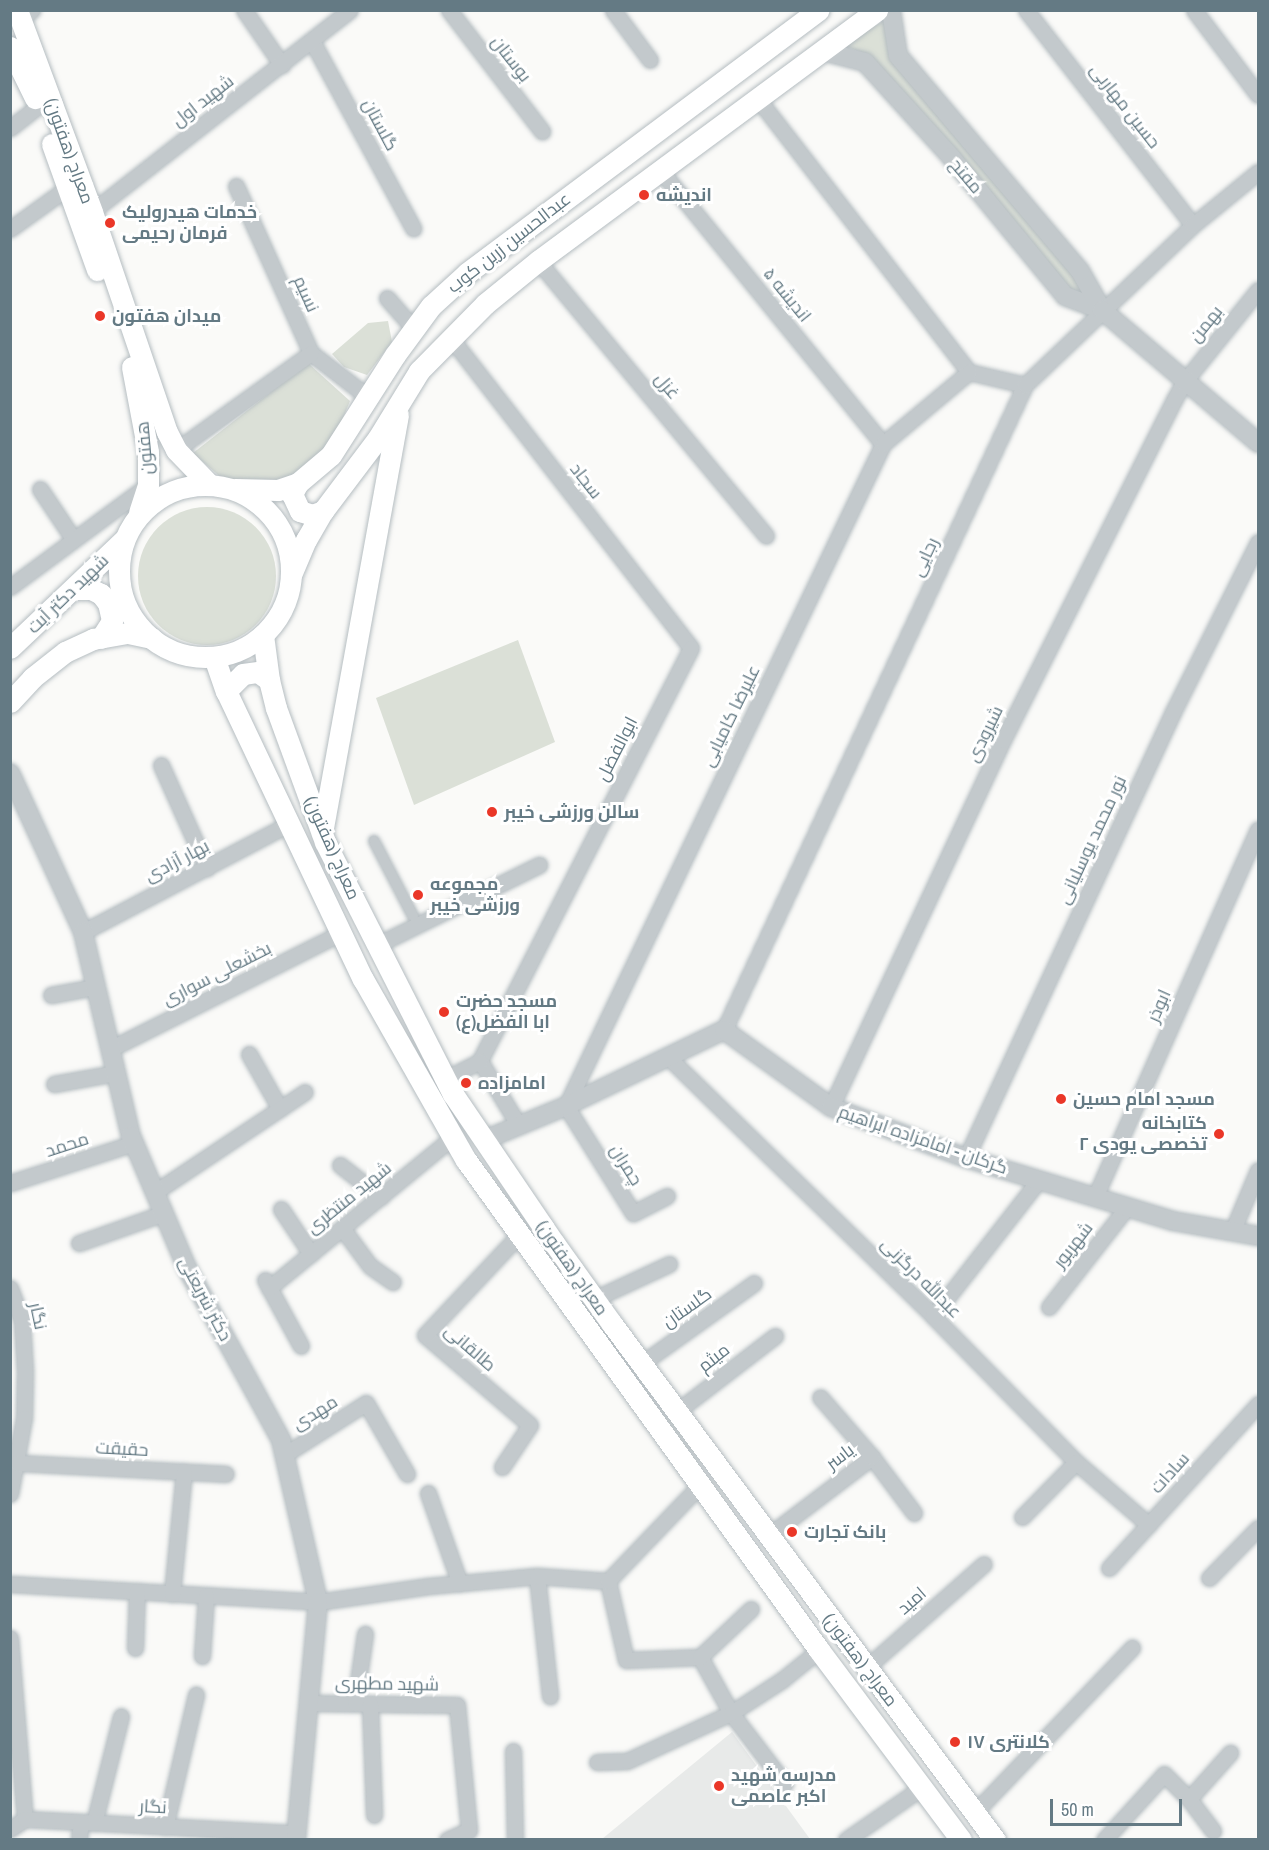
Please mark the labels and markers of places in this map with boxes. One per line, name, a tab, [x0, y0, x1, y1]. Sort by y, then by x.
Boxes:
place label: اندیشه	[656, 184, 712, 206]
marker: اندیشه	[637, 188, 651, 202]
place label: خدمات هیدرولیک فرمان رحیمی	[122, 202, 257, 244]
marker: خدمات هیدرولیک فرمان رحیمی	[103, 216, 117, 230]
place label: میدان هفتون	[112, 305, 221, 327]
marker: میدان هفتون	[93, 309, 107, 323]
place label: سالن ورزشی خیبر	[504, 801, 639, 823]
marker: سالن ورزشی خیبر	[485, 805, 499, 819]
place label: مجموعه ورزشی خیبر	[430, 874, 520, 916]
marker: مجموعه ورزشی خیبر	[411, 888, 425, 902]
place label: مسجد حضرت ابا الفضل(ع)	[456, 991, 557, 1034]
marker: مسجد حضرت ابا الفضل(ع)	[437, 1005, 451, 1019]
place label: امامزاده	[478, 1072, 546, 1094]
marker: امامزاده	[459, 1076, 473, 1090]
place label: مسجد امام حسین	[1073, 1088, 1215, 1110]
marker: مسجد امام حسین	[1054, 1092, 1068, 1106]
place label: کتابخانه تخصصی یودی ۲	[1079, 1113, 1207, 1156]
marker: کتابخانه تخصصی یودی ۲	[1212, 1127, 1226, 1141]
place label: بانک تجارت	[804, 1521, 886, 1543]
marker: بانک تجارت	[785, 1525, 799, 1539]
place label: کلانتری ۱۷	[967, 1731, 1050, 1753]
marker: کلانتری ۱۷	[948, 1735, 962, 1749]
place label: مدرسه شهید اکبر عاصمی	[731, 1765, 836, 1808]
marker: مدرسه شهید اکبر عاصمی	[712, 1779, 726, 1793]

